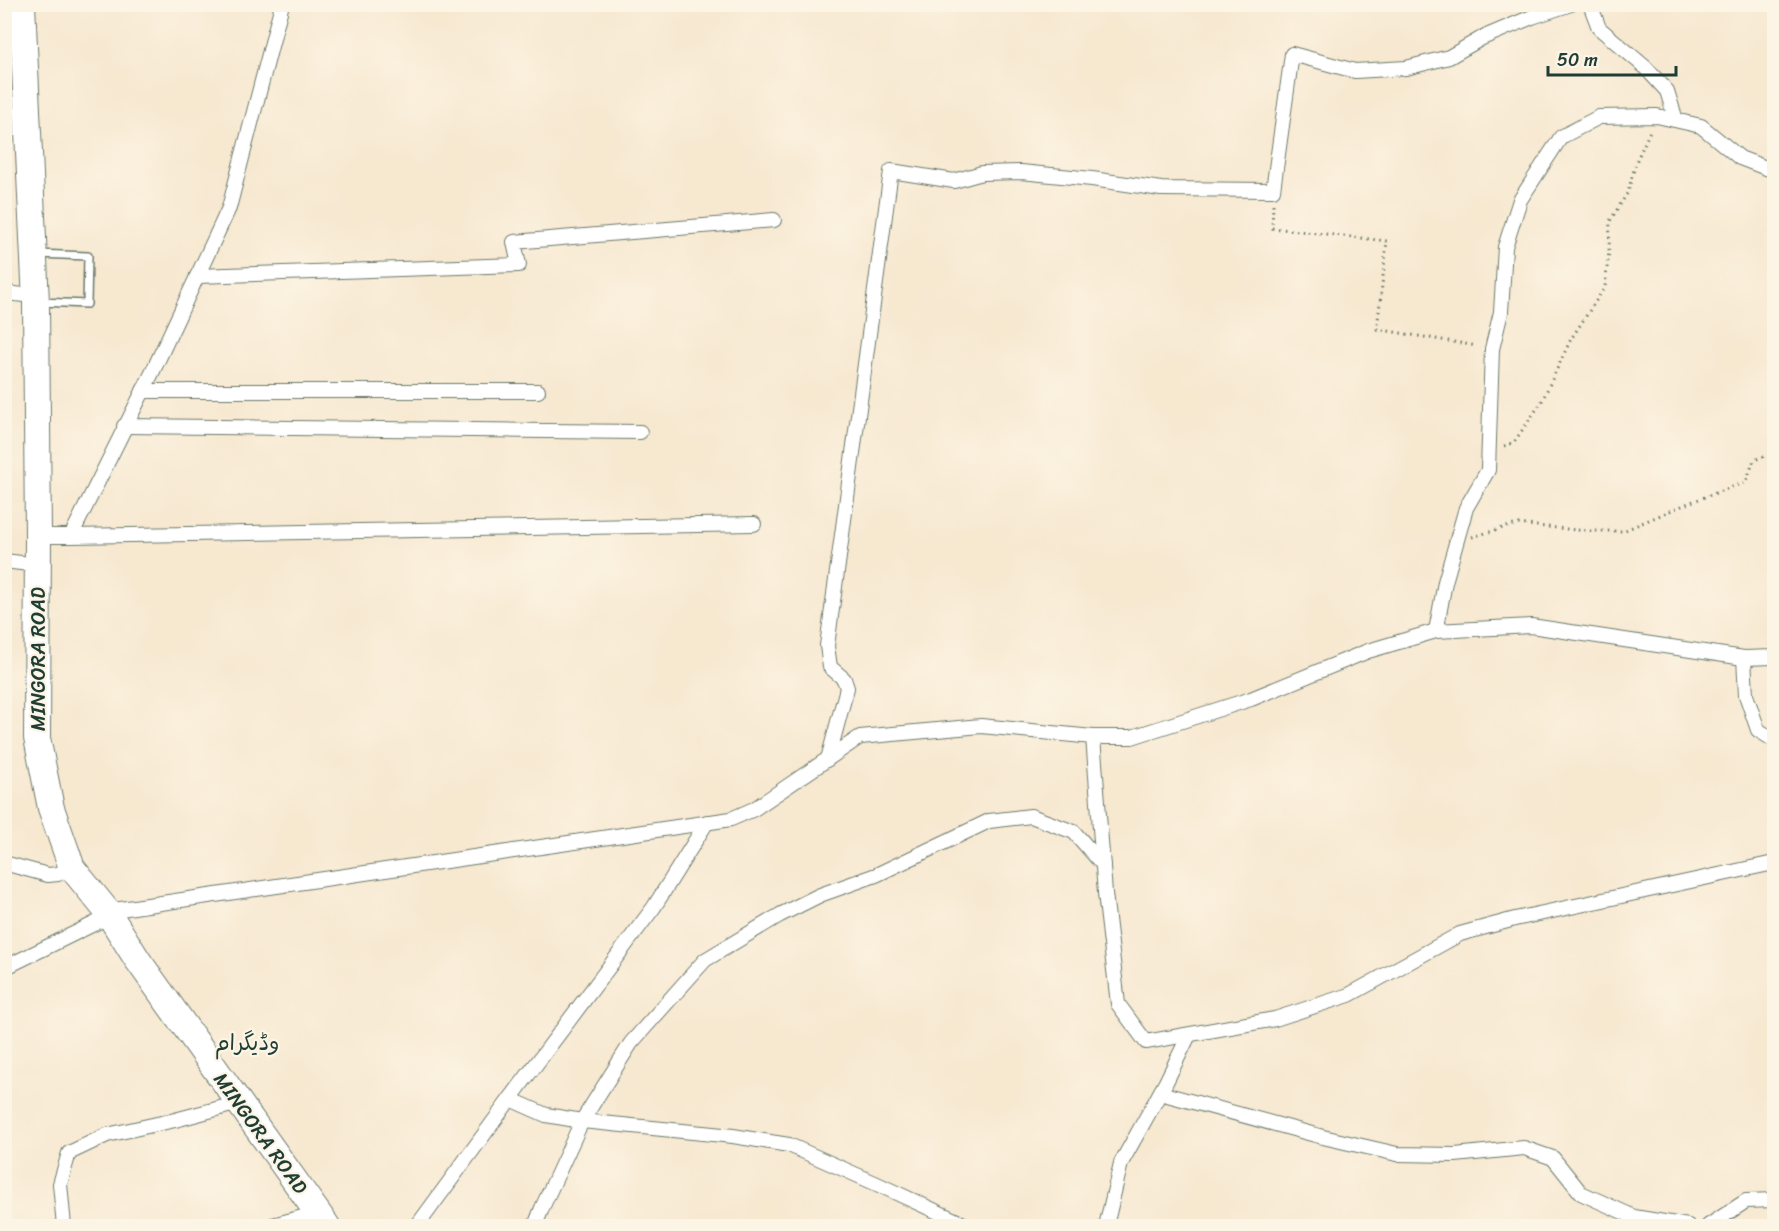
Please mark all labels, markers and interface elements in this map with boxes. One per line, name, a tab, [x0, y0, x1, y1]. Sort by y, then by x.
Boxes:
scale bar	[1548, 39, 1676, 77]
text: 50 m	[1557, 44, 1598, 76]
street label: MINGORA ROAD	[21, 587, 56, 731]
district label: وڈیگرام	[215, 1023, 279, 1062]
street label: MINGORA ROAD	[204, 1065, 317, 1202]

